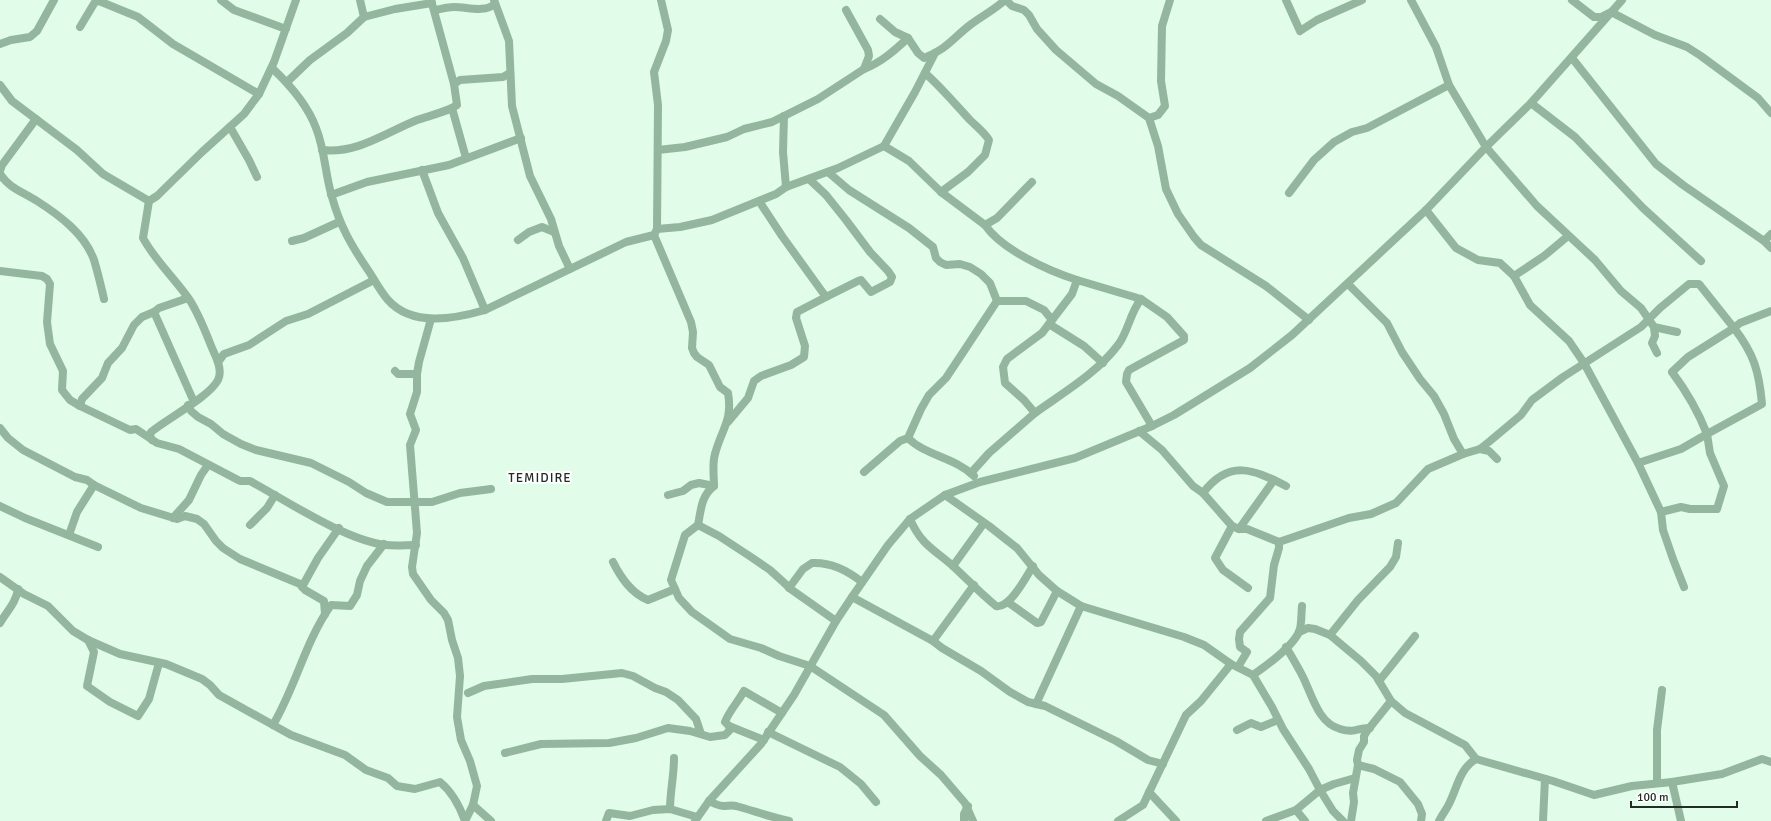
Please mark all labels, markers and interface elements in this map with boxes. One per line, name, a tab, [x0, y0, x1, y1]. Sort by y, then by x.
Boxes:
district label: TEMIDIRE	[508, 470, 572, 486]
scale bar	[1631, 783, 1737, 809]
text: 100 m	[1637, 790, 1669, 805]

